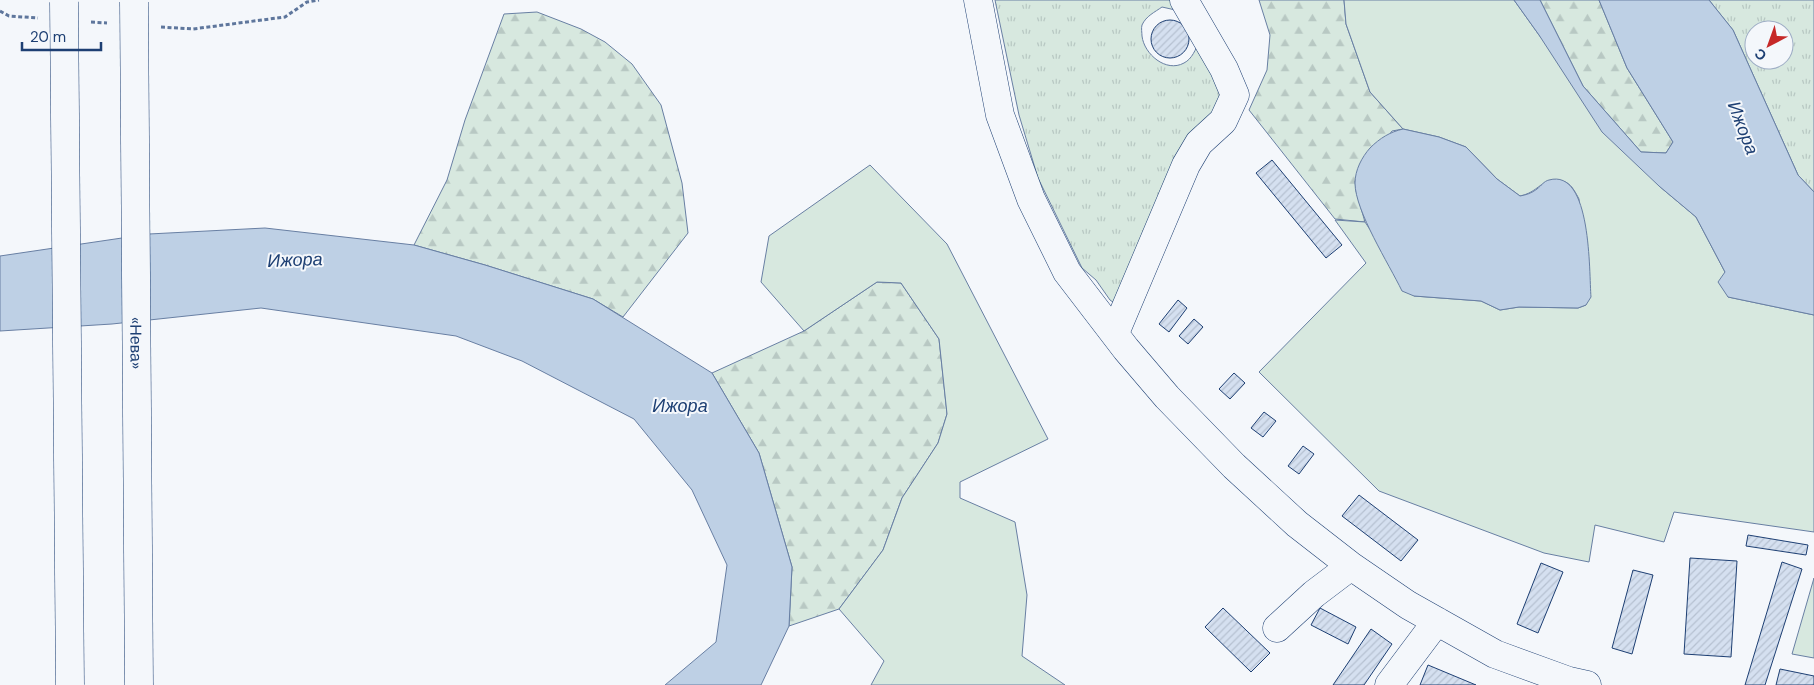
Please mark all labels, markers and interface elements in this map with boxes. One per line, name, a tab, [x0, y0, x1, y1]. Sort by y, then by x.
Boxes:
scale bar	[22, 20, 101, 52]
north arrow	[1744, 20, 1794, 70]
text: 20 m	[30, 27, 66, 47]
text: С	[1751, 45, 1770, 65]
water label: Ижора	[1722, 98, 1764, 158]
water label: Ижора	[267, 247, 323, 273]
street label: «Нева»	[125, 317, 147, 369]
water label: Ижора	[652, 394, 708, 418]

